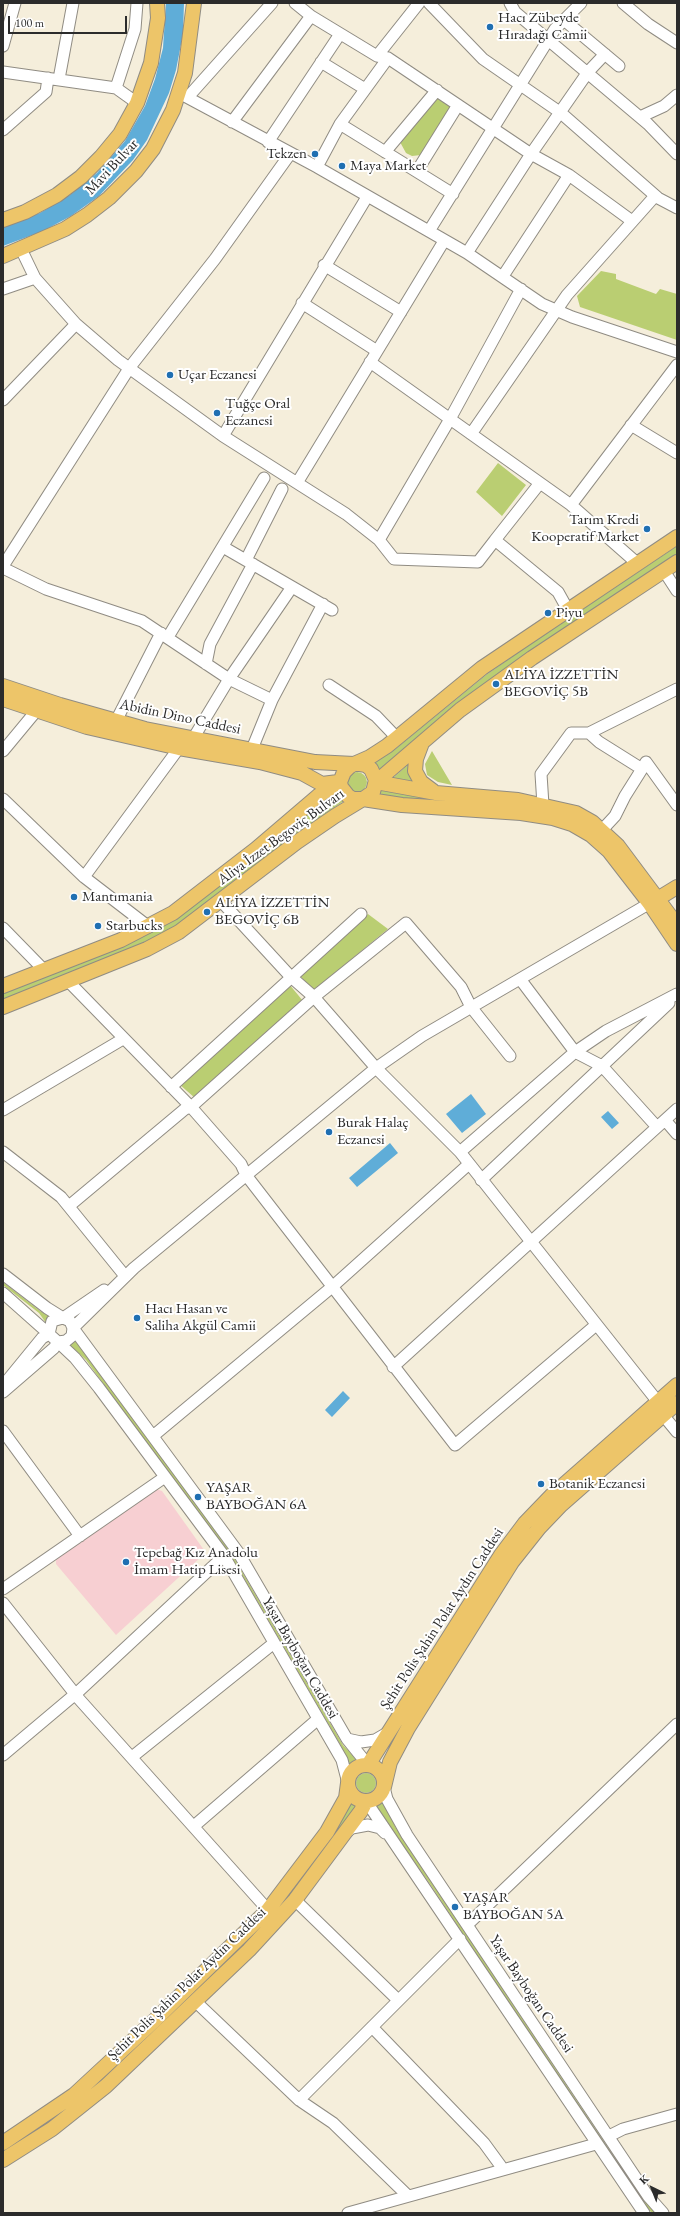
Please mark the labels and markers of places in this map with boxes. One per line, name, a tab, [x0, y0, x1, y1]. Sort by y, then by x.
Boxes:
place label: Hacı Zübeyde Hıradağı Camii	[498, 9, 587, 44]
marker: Hacı Zübeyde Hıradağı Camii	[485, 22, 495, 32]
place label: Tekzen	[266, 145, 307, 163]
marker: Tekzen	[310, 149, 320, 159]
place label: Maya Market	[350, 157, 426, 175]
marker: Maya Market	[337, 161, 347, 171]
place label: Uçar Eczanesi	[178, 366, 257, 384]
marker: Uçar Eczanesi	[165, 370, 175, 380]
place label: Tuğçe Oral Eczanesi	[225, 395, 290, 430]
marker: Tuğçe Oral Eczanesi	[212, 408, 222, 418]
place label: Tarım Kredi Kooperatif Market	[531, 511, 639, 546]
marker: Tarım Kredi Kooperatif Market	[642, 524, 652, 534]
place label: Piyu	[556, 604, 582, 622]
marker: Piyu	[543, 608, 553, 618]
place label: ALİYA İZZETTİN BEGOVİÇ 5B	[504, 666, 618, 701]
marker: ALİYA İZZETTİN BEGOVİÇ 5B	[491, 679, 501, 689]
place label: Mantımania	[82, 888, 153, 906]
marker: Mantımania	[69, 892, 79, 902]
place label: ALİYA İZZETTİN BEGOVİÇ 6B	[215, 894, 329, 929]
marker: ALİYA İZZETTİN BEGOVİÇ 6B	[202, 907, 212, 917]
place label: Starbucks	[106, 917, 162, 935]
marker: Starbucks	[93, 921, 103, 931]
place label: Burak Halaç Eczanesi	[337, 1114, 409, 1149]
marker: Burak Halaç Eczanesi	[324, 1127, 334, 1137]
place label: Hacı Hasan ve Saliha Akgül Camii	[145, 1300, 256, 1335]
marker: Hacı Hasan ve Saliha Akgül Camii	[132, 1313, 142, 1323]
place label: Botanik Eczanesi	[549, 1475, 645, 1493]
place label: YAŞAR BAYBOĞAN 6A	[206, 1479, 307, 1514]
marker: Botanik Eczanesi	[536, 1479, 546, 1489]
marker: YAŞAR BAYBOĞAN 6A	[193, 1492, 203, 1502]
place label: Tepebağ Kız Anadolu İmam Hatip Lisesi	[134, 1544, 258, 1579]
marker: Tepebağ Kız Anadolu İmam Hatip Lisesi	[121, 1557, 131, 1567]
place label: YAŞAR BAYBOĞAN 5A	[463, 1889, 564, 1924]
marker: YAŞAR BAYBOĞAN 5A	[450, 1902, 460, 1912]

